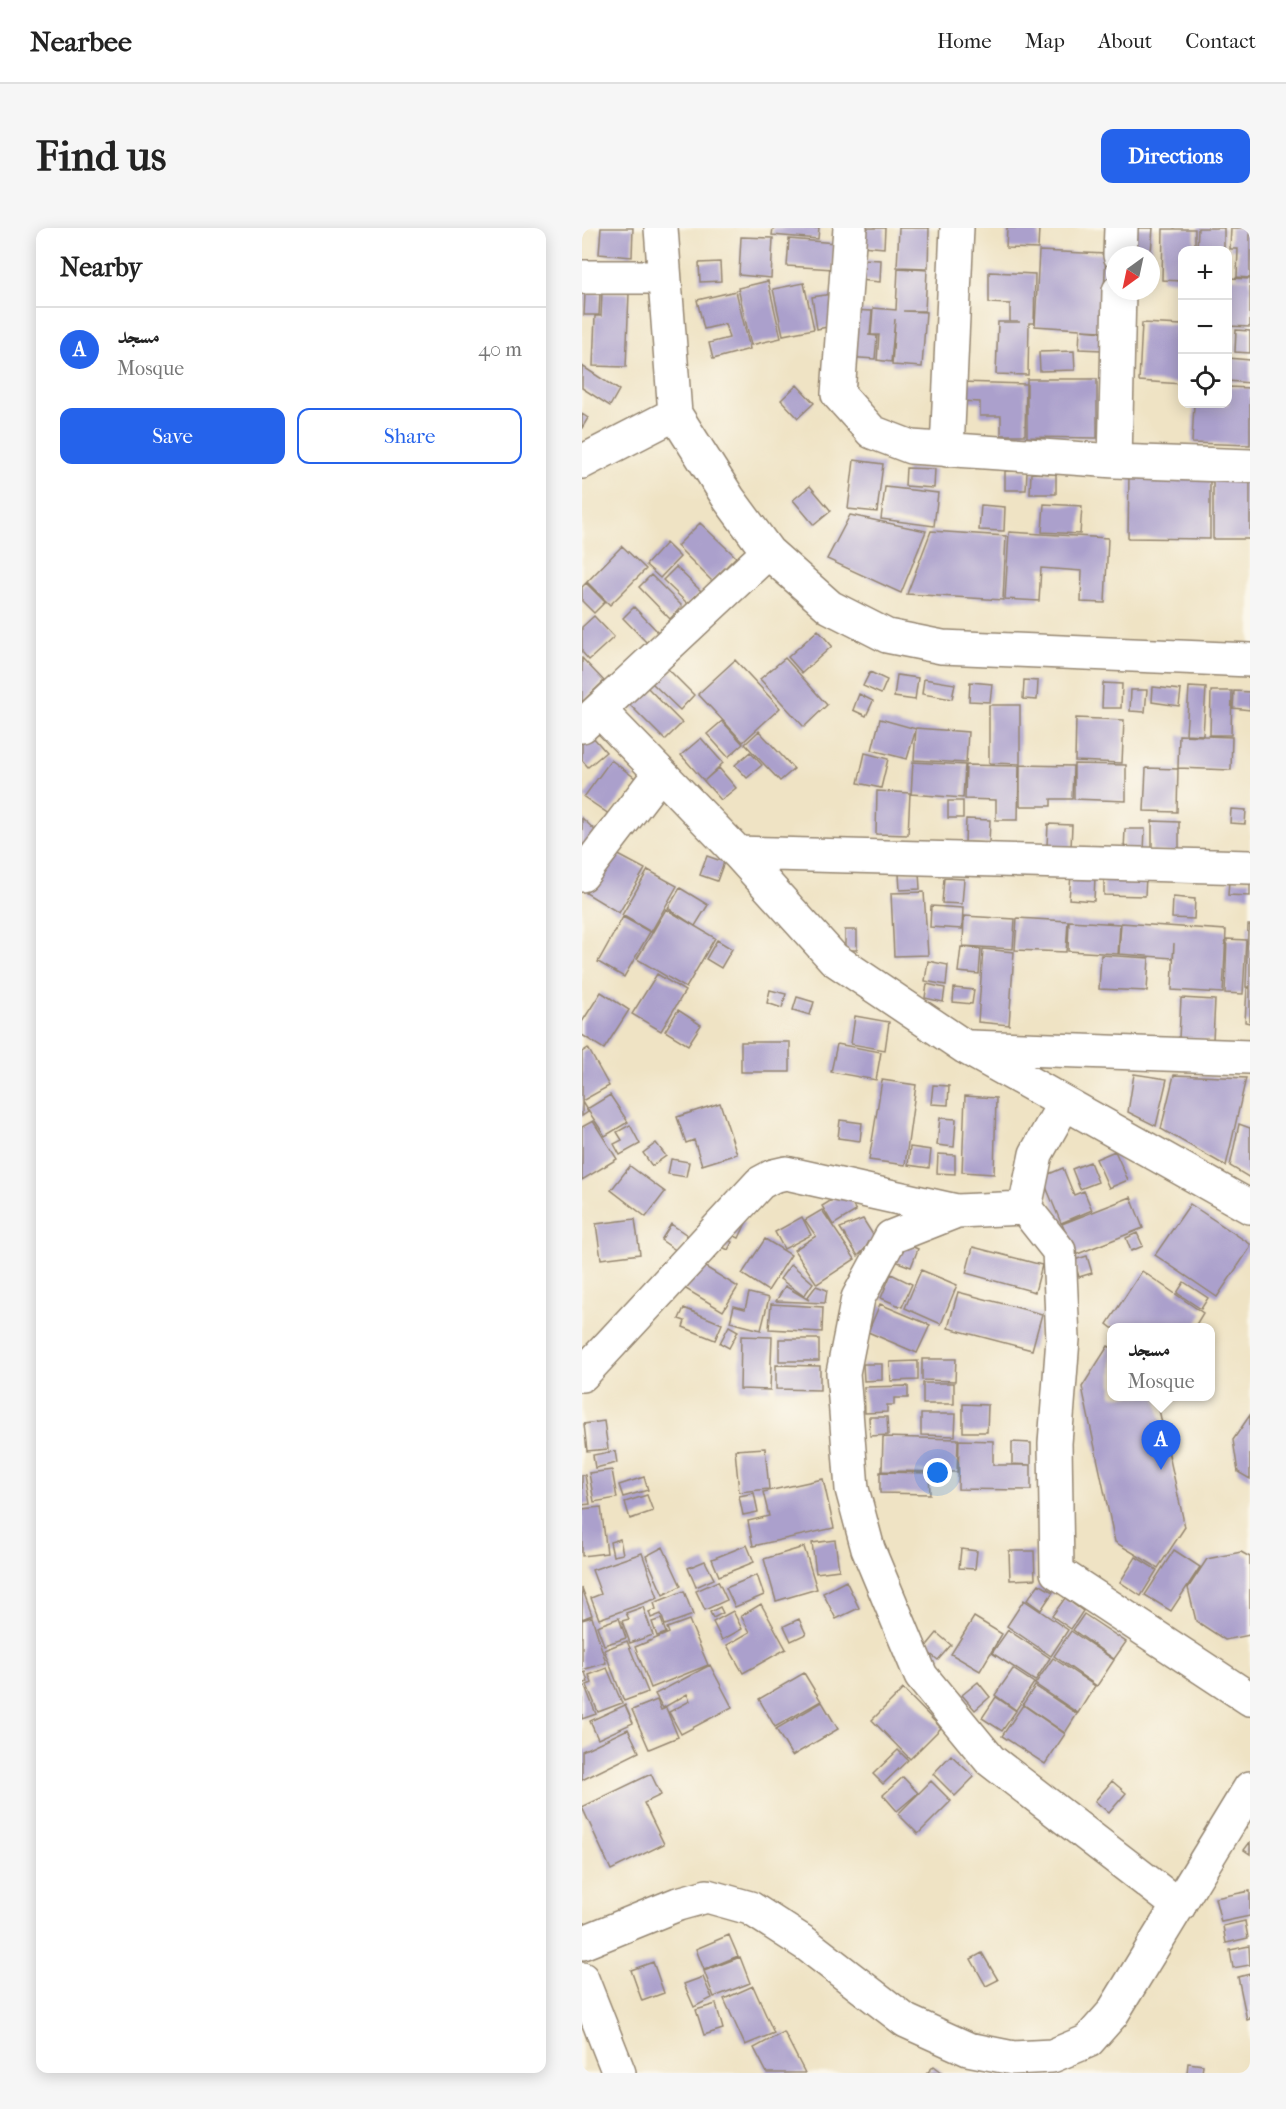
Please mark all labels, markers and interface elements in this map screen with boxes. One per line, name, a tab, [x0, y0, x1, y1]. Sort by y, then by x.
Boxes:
text: Nearbee	[30, 25, 132, 58]
text: Home	[937, 29, 992, 53]
text: Map	[1025, 29, 1065, 53]
text: About	[1098, 29, 1152, 53]
text: Contact	[1185, 29, 1256, 53]
button: Directions	[1101, 129, 1250, 183]
text: Find us	[36, 132, 166, 181]
north arrow	[1106, 246, 1160, 300]
map controls	[1178, 246, 1232, 408]
button: +	[1178, 246, 1232, 300]
text: Nearby	[60, 252, 142, 283]
button: −	[1178, 300, 1232, 354]
text: مسجد	[117, 323, 160, 349]
text: A	[73, 338, 86, 361]
text: 40 m	[478, 338, 522, 361]
button: locate	[1178, 354, 1232, 408]
text: Mosque	[117, 357, 184, 380]
button: Save	[60, 408, 285, 464]
button: Share	[297, 408, 522, 464]
popup	[1107, 1323, 1215, 1401]
text: مسجد	[1127, 1336, 1171, 1362]
text: Mosque	[1127, 1370, 1195, 1393]
pin: A	[1142, 1420, 1180, 1470]
your location	[923, 1458, 952, 1487]

